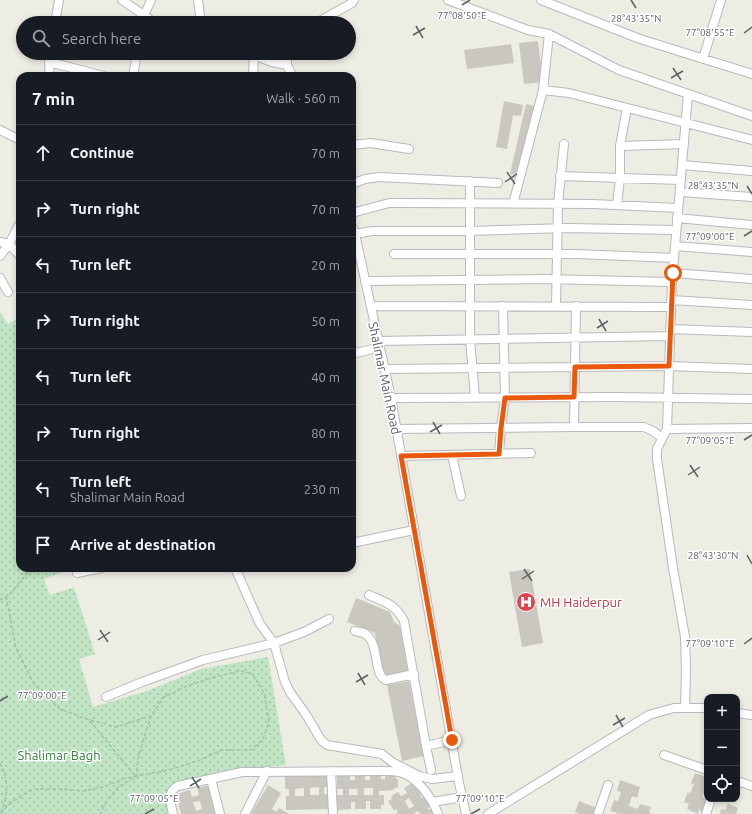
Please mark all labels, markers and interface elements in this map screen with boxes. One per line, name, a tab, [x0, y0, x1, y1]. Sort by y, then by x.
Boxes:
text: 77°08'50"E	[437, 10, 487, 21]
text: 28°43'35"N	[611, 13, 661, 24]
search box	[16, 16, 356, 60]
icon: search	[30, 27, 52, 49]
text: 77°08'55"E	[685, 27, 735, 38]
text: Search here	[62, 30, 141, 47]
text: 7 min	[32, 89, 75, 108]
text: Walk · 560 m	[266, 91, 340, 105]
icon: ahead	[32, 142, 54, 164]
text: Continue	[70, 144, 134, 161]
text: 70 m	[311, 146, 340, 160]
text: 28°43'35"N	[688, 180, 738, 191]
icon: right	[32, 198, 54, 220]
text: Turn right	[70, 200, 140, 217]
text: 70 m	[311, 202, 340, 216]
text: 77°09'00"E	[685, 231, 735, 242]
icon: left	[32, 254, 54, 276]
text: Turn left	[70, 256, 131, 273]
text: 20 m	[311, 258, 340, 272]
route start	[664, 264, 682, 282]
icon: right	[32, 310, 54, 332]
text: Turn right	[70, 312, 140, 329]
text: 50 m	[311, 314, 340, 328]
street label: Shalimar Main Road	[366, 320, 404, 436]
icon: left	[32, 366, 54, 388]
text: Turn left	[70, 368, 131, 385]
text: 40 m	[311, 370, 340, 384]
icon: right	[32, 422, 54, 444]
text: Turn right	[70, 424, 140, 441]
text: 80 m	[311, 426, 340, 440]
text: 77°09'05"E	[685, 435, 735, 446]
text: Turn left	[70, 473, 131, 490]
icon: left	[32, 478, 54, 500]
text: 230 m	[304, 482, 340, 496]
text: Shalimar Main Road	[70, 490, 185, 504]
icon: arrive	[32, 534, 54, 556]
text: Arrive at destination	[70, 536, 216, 553]
text: 28°43'30"N	[688, 550, 738, 561]
hospital icon: MH Haiderpur	[515, 591, 537, 613]
place label: MH Haiderpur	[540, 595, 622, 609]
text: 77°09'10"E	[685, 638, 735, 649]
text: 77°09'00"E	[17, 690, 67, 701]
map controls	[704, 694, 740, 802]
button: +	[704, 694, 740, 730]
button: −	[704, 730, 740, 766]
route end	[443, 731, 461, 749]
park label: Shalimar Bagh	[17, 748, 101, 762]
button: locate	[704, 766, 740, 802]
text: 77°09'05"E	[129, 793, 179, 804]
text: 77°09'10"E	[455, 793, 505, 804]

